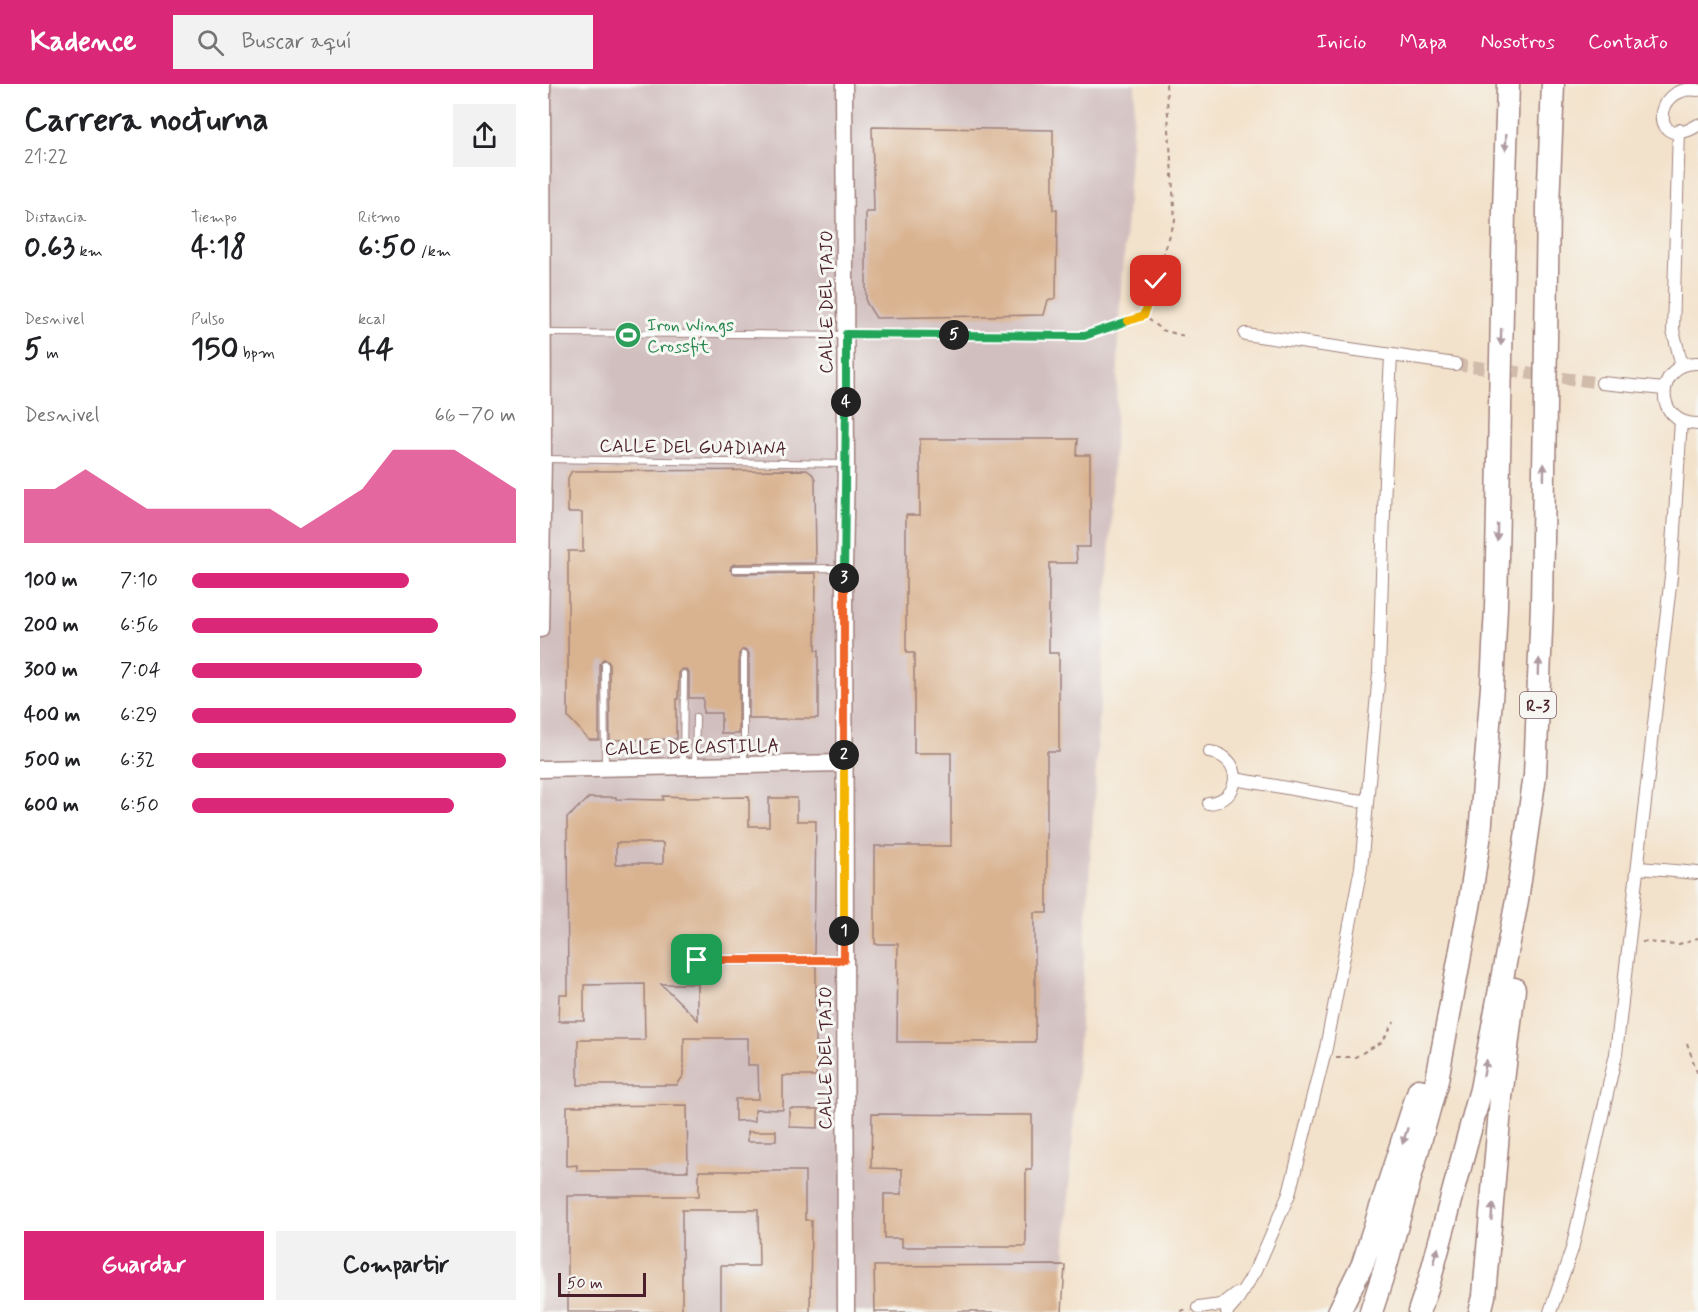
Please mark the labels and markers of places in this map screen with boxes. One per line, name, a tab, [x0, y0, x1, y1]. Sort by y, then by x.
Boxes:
pin	[1130, 255, 1181, 306]
place label: Iron Wings Crossfit	[647, 314, 734, 359]
sports icon: Iron Wings Crossfit	[613, 320, 643, 350]
pin: 5	[939, 320, 969, 350]
pin: 4	[831, 387, 861, 417]
pin: 3	[829, 563, 859, 593]
pin: 2	[829, 740, 859, 770]
pin: 1	[829, 916, 859, 946]
pin	[671, 934, 722, 985]

